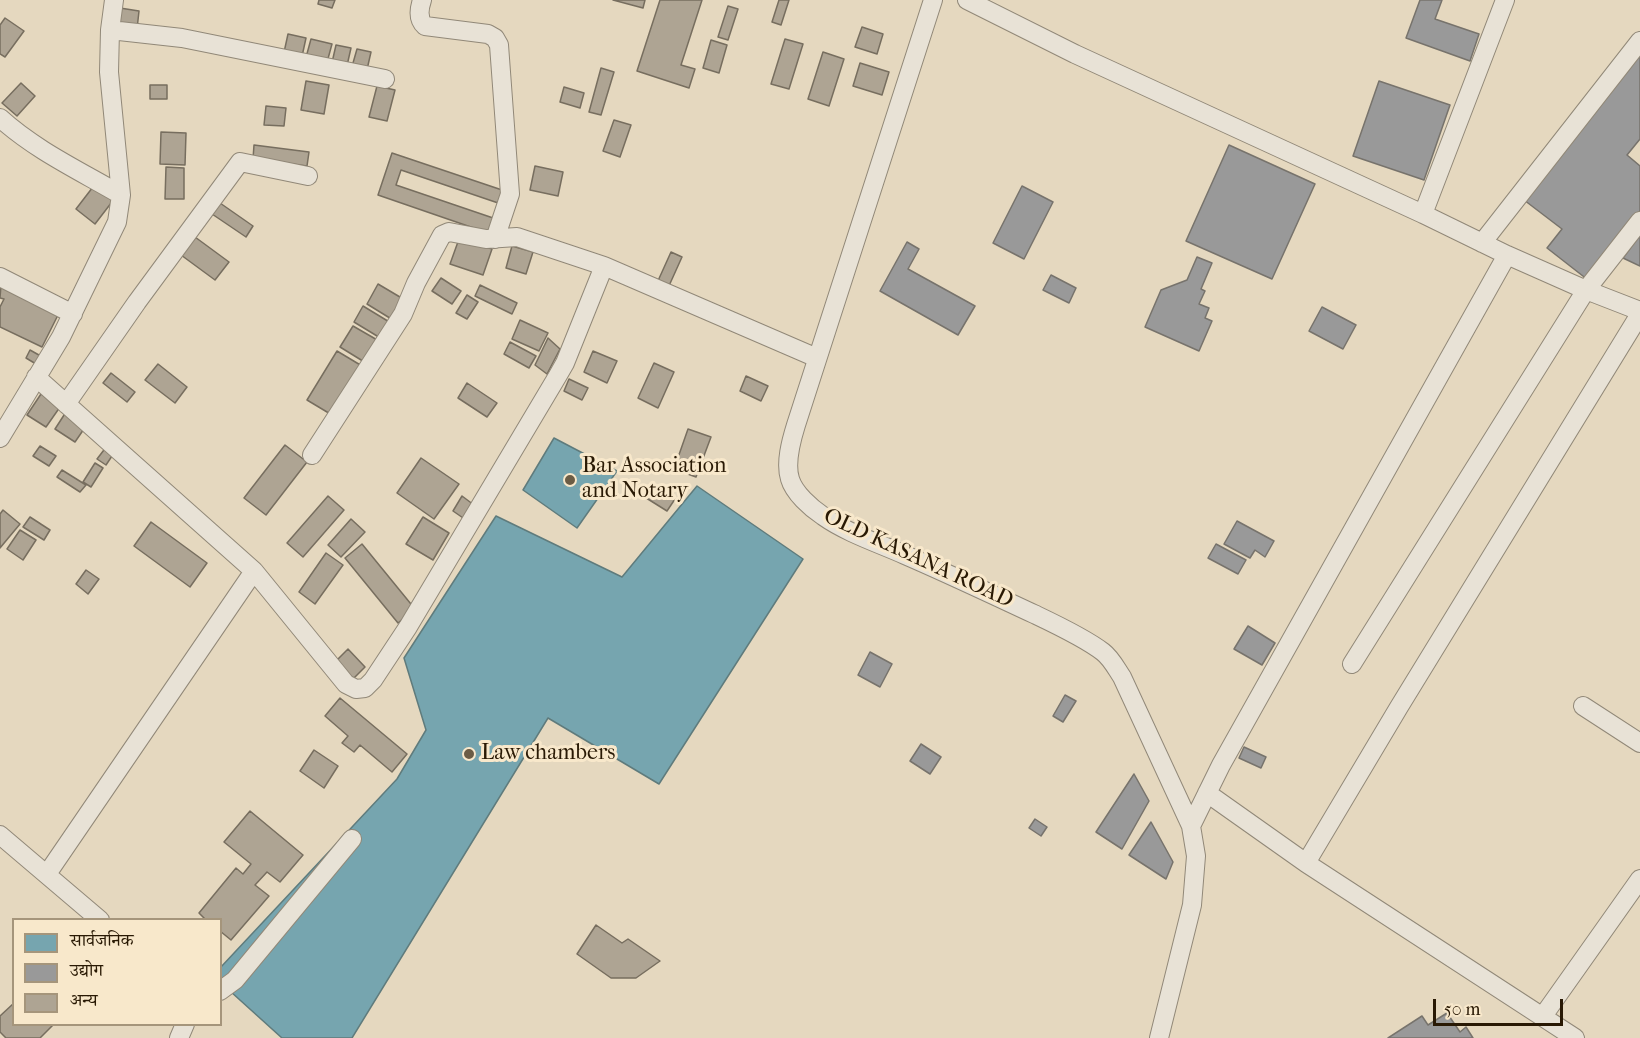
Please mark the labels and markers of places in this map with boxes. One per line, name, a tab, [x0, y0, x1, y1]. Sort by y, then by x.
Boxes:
place label: Bar Association and Notary	[582, 454, 727, 506]
marker: Bar Association and Notary	[563, 473, 577, 487]
place label: Law chambers	[481, 741, 615, 767]
marker: Law chambers	[462, 747, 476, 761]

